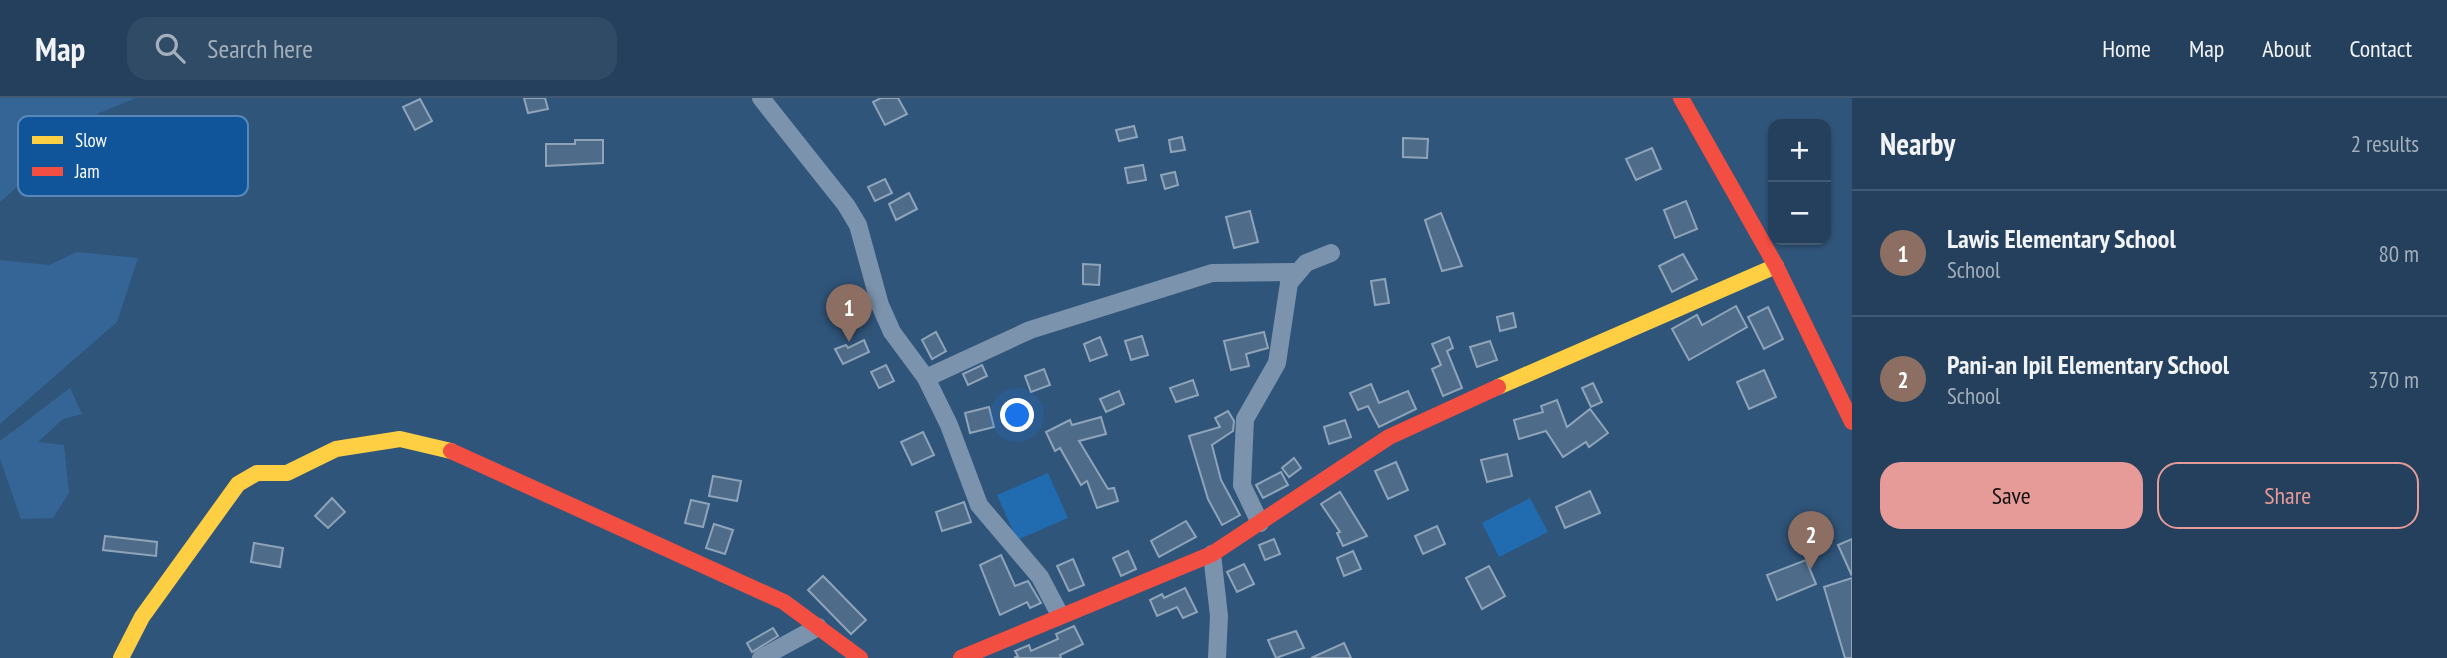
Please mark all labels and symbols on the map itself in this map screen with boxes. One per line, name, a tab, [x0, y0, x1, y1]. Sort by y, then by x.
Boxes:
legend	[18, 116, 248, 196]
text: Slow	[75, 128, 108, 152]
text: Jam	[74, 159, 100, 183]
pin: 1	[826, 284, 872, 342]
your location	[1000, 398, 1034, 432]
pin: 2	[1788, 511, 1834, 569]

